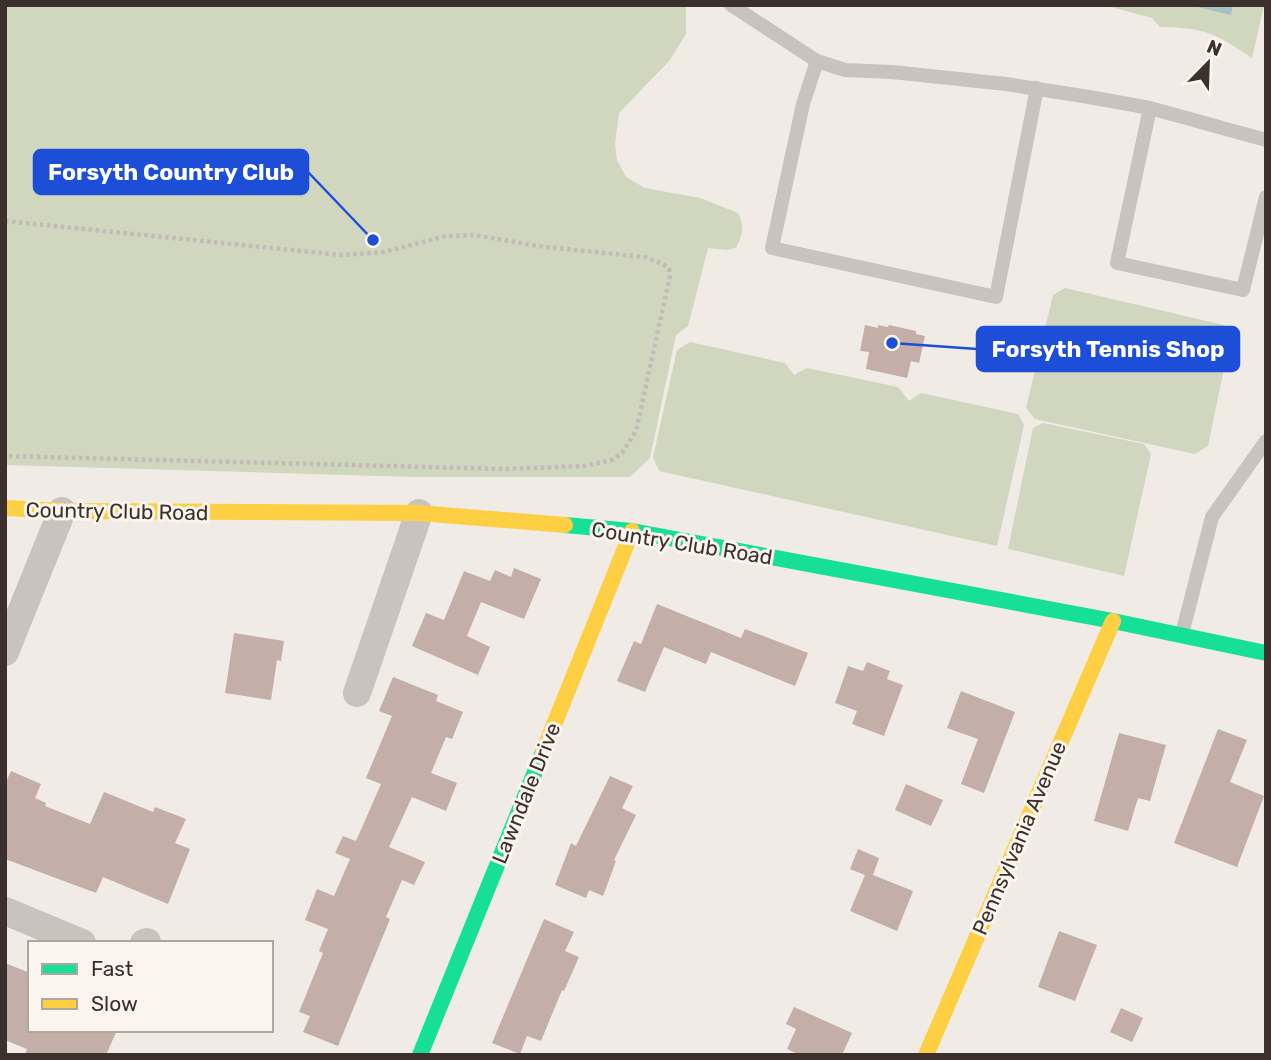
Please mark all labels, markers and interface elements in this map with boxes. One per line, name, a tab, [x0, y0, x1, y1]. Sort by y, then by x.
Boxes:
north arrow	[1173, 28, 1243, 98]
text: N	[1204, 35, 1225, 61]
callout: Forsyth Country Club	[34, 150, 308, 194]
text: Forsyth Country Club	[48, 158, 294, 186]
callout: Forsyth Tennis Shop	[977, 327, 1239, 371]
text: Forsyth Tennis Shop	[991, 335, 1225, 363]
street label: Country Club Road	[25, 497, 209, 525]
street label: Country Club Road	[590, 516, 774, 570]
street label: Lawndale Drive	[486, 719, 566, 867]
street label: Pennsylvania Avenue	[967, 737, 1071, 939]
legend	[28, 941, 273, 1032]
text: Fast	[91, 956, 133, 981]
text: Slow	[91, 991, 138, 1016]

